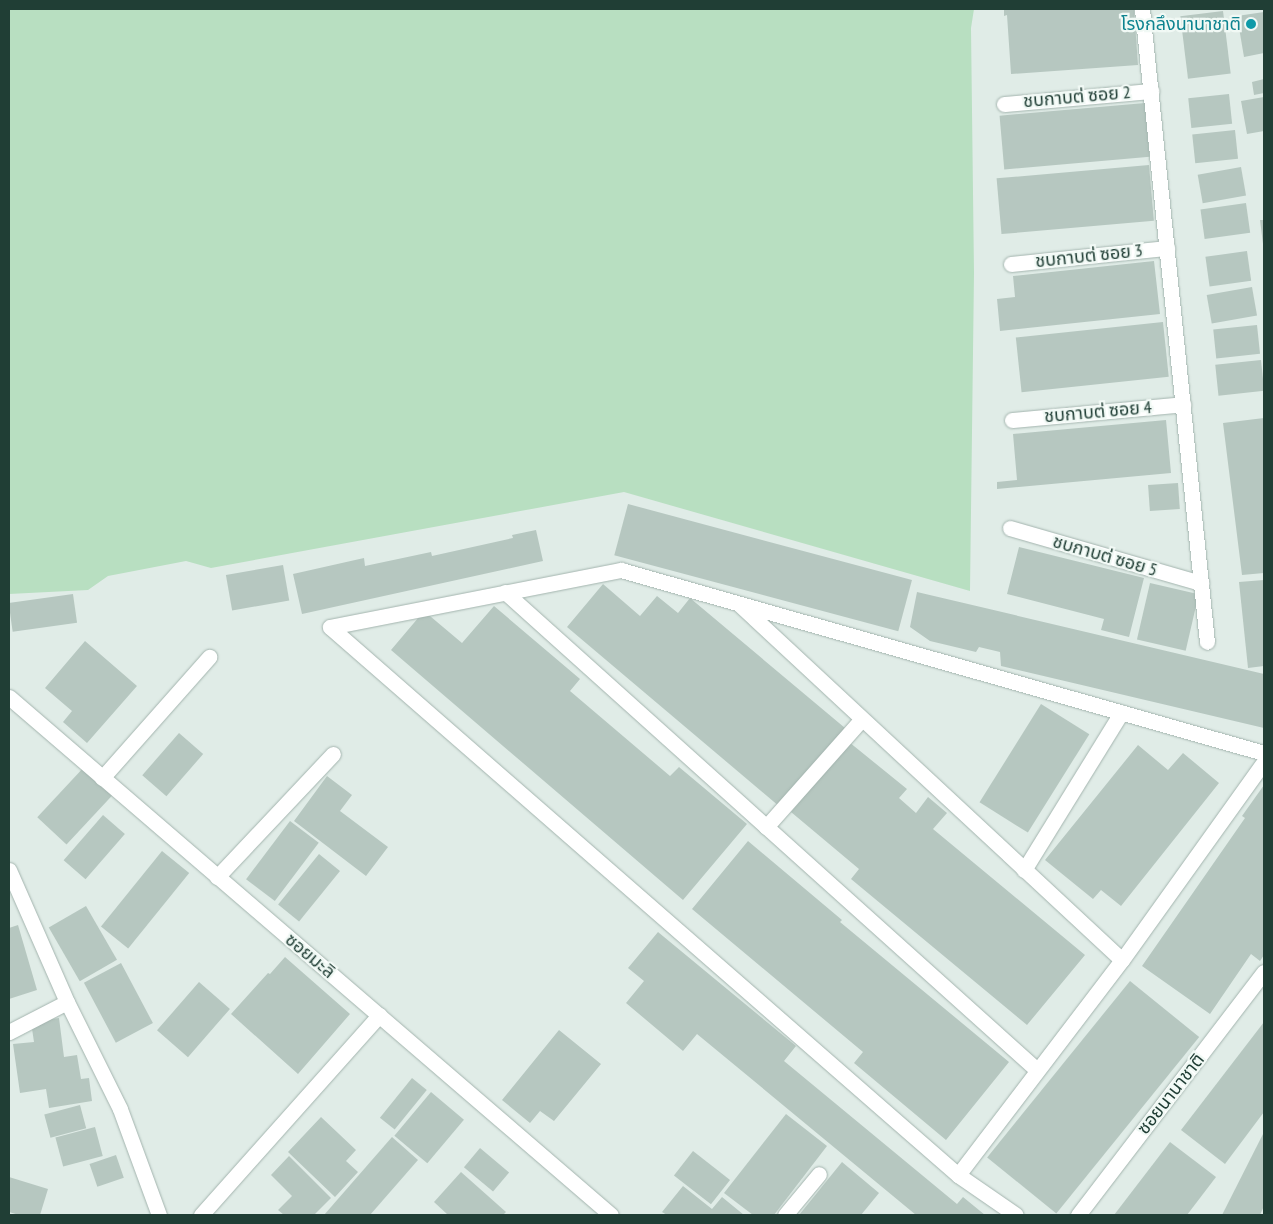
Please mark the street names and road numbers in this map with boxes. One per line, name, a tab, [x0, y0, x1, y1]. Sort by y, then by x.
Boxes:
street label: ชบกาบต่ ซอย 2	[1022, 82, 1132, 112]
street label: ชบกาบต่ ซอย 3	[1034, 240, 1144, 272]
street label: ชบกาบต่ ซอย 4	[1043, 397, 1153, 427]
street label: ชบกาบต่ ซอย 5	[1050, 531, 1160, 581]
street label: ซอยมะลิ	[281, 929, 339, 983]
street label: ซอยนานาชาติ	[1133, 1049, 1209, 1139]

